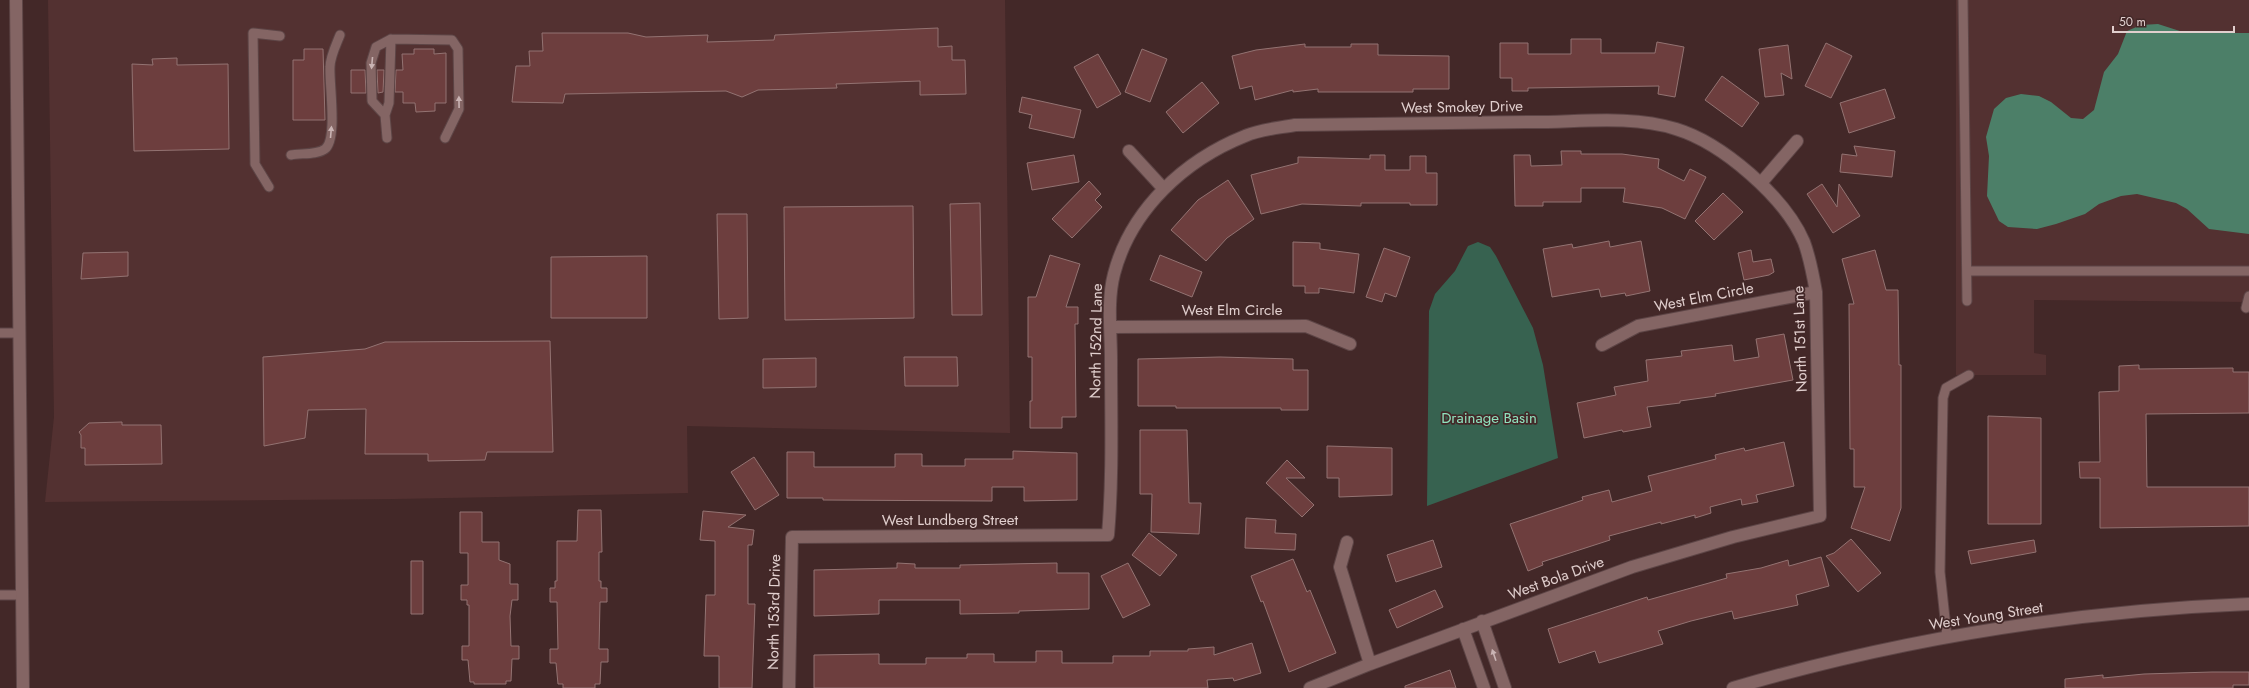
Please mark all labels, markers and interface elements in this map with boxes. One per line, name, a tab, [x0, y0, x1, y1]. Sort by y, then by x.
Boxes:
scale bar	[2113, 8, 2234, 34]
text: 50 m	[2119, 13, 2146, 31]
one-way arrow	[369, 56, 375, 69]
one-way arrow	[456, 95, 462, 108]
street label: West Smokey Drive	[1401, 95, 1523, 119]
one-way arrow	[327, 126, 334, 138]
street label: West Elm Circle	[1652, 277, 1756, 317]
street label: North 152nd Lane	[1084, 283, 1108, 399]
street label: North 151st Lane	[1787, 285, 1813, 393]
street label: West Elm Circle	[1182, 299, 1283, 321]
park label: Drainage Basin	[1441, 407, 1537, 429]
street label: West Lundberg Street	[882, 509, 1019, 531]
street label: West Bola Drive	[1505, 550, 1607, 606]
street label: North 153rd Drive	[762, 554, 786, 670]
street label: West Young Street	[1927, 596, 2045, 636]
one-way arrow	[1491, 648, 1497, 660]

